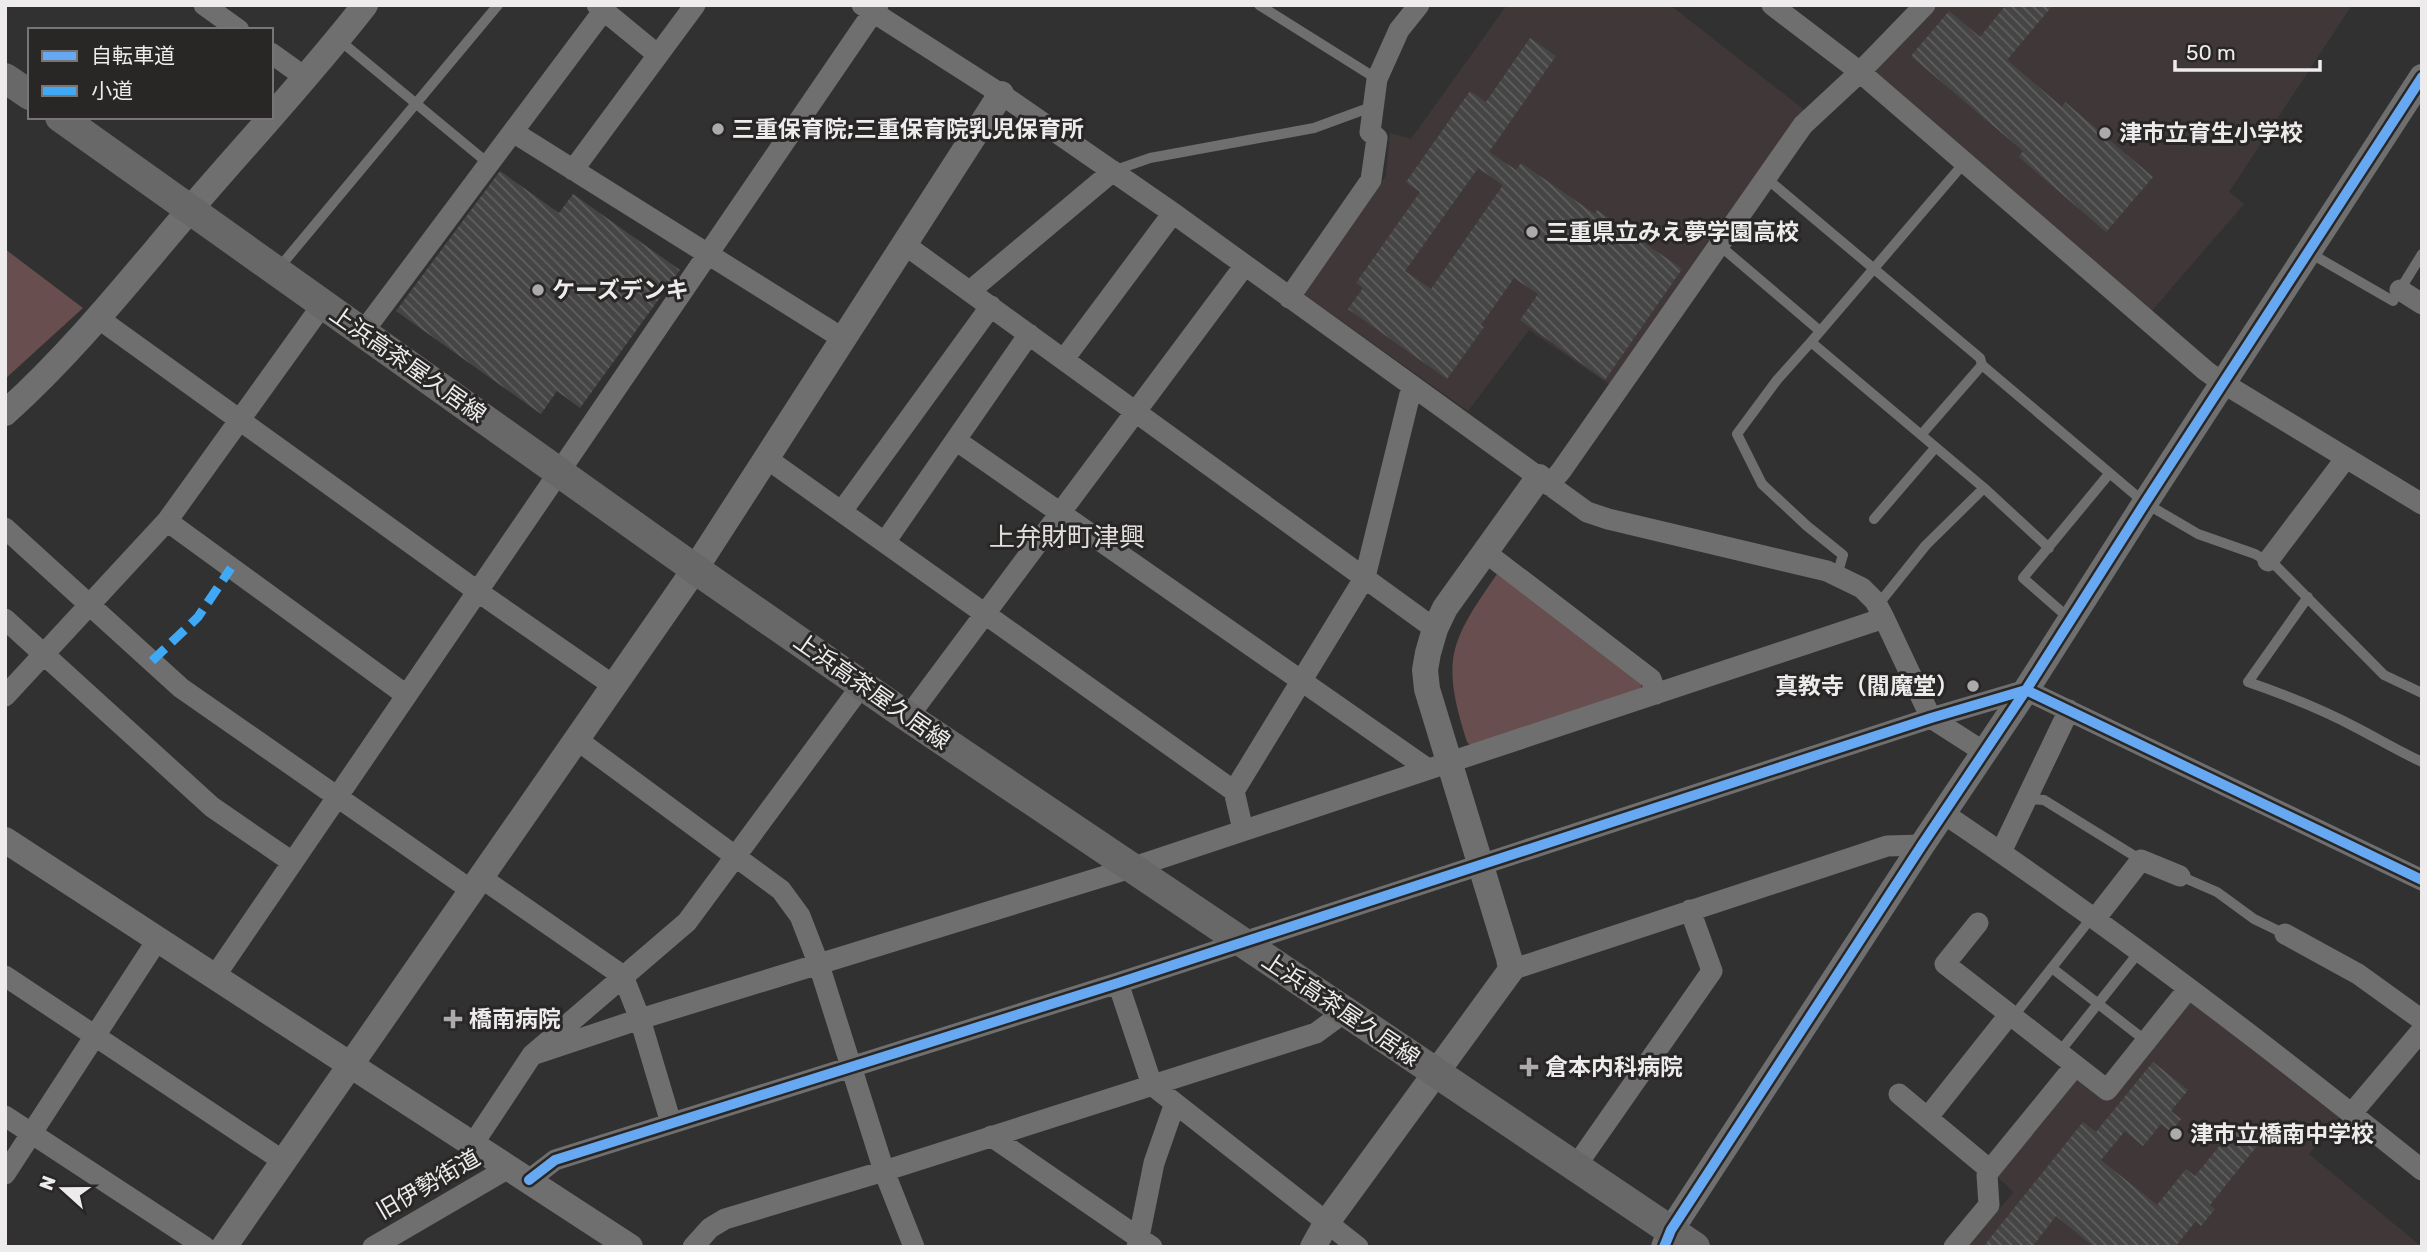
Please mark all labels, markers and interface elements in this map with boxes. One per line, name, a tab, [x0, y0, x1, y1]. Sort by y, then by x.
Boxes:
legend	[28, 28, 273, 119]
scale bar	[2175, 28, 2320, 72]
text: 50 m	[2186, 40, 2236, 65]
text: 自転車道	[91, 43, 175, 68]
text: 小道	[91, 78, 133, 103]
place label: 三重保育院;三重保育院乳児保育所	[732, 115, 1084, 143]
place label: 津市立育生小学校	[2119, 119, 2303, 147]
marker: 三重保育院;三重保育院乳児保育所	[710, 121, 726, 137]
marker: 津市立育生小学校	[2097, 125, 2113, 141]
place label: 三重県立みえ夢学園高校	[1546, 218, 1799, 246]
marker: 三重県立みえ夢学園高校	[1524, 224, 1540, 240]
place label: ケーズデンキ	[552, 276, 689, 304]
marker: ケーズデンキ	[530, 282, 546, 298]
street label: 上浜高茶屋久居線	[325, 300, 491, 428]
district label: 上弁財町津興	[989, 522, 1145, 553]
street label: 上浜高茶屋久居線	[789, 627, 955, 755]
place label: 真教寺（閻魔堂）	[1775, 672, 1959, 700]
marker: 真教寺（閻魔堂）	[1965, 678, 1981, 694]
street label: 上浜高茶屋久居線	[1257, 946, 1425, 1072]
place label: 橋南病院	[469, 1005, 561, 1033]
marker: 橋南病院	[443, 1009, 463, 1029]
place label: 倉本内科病院	[1545, 1053, 1683, 1081]
marker: 倉本内科病院	[1519, 1057, 1539, 1077]
place label: 津市立橋南中学校	[2190, 1120, 2374, 1148]
marker: 津市立橋南中学校	[2168, 1126, 2184, 1142]
street label: 旧伊勢街道	[371, 1143, 485, 1225]
north arrow	[28, 1154, 98, 1224]
text: N	[34, 1173, 61, 1194]

